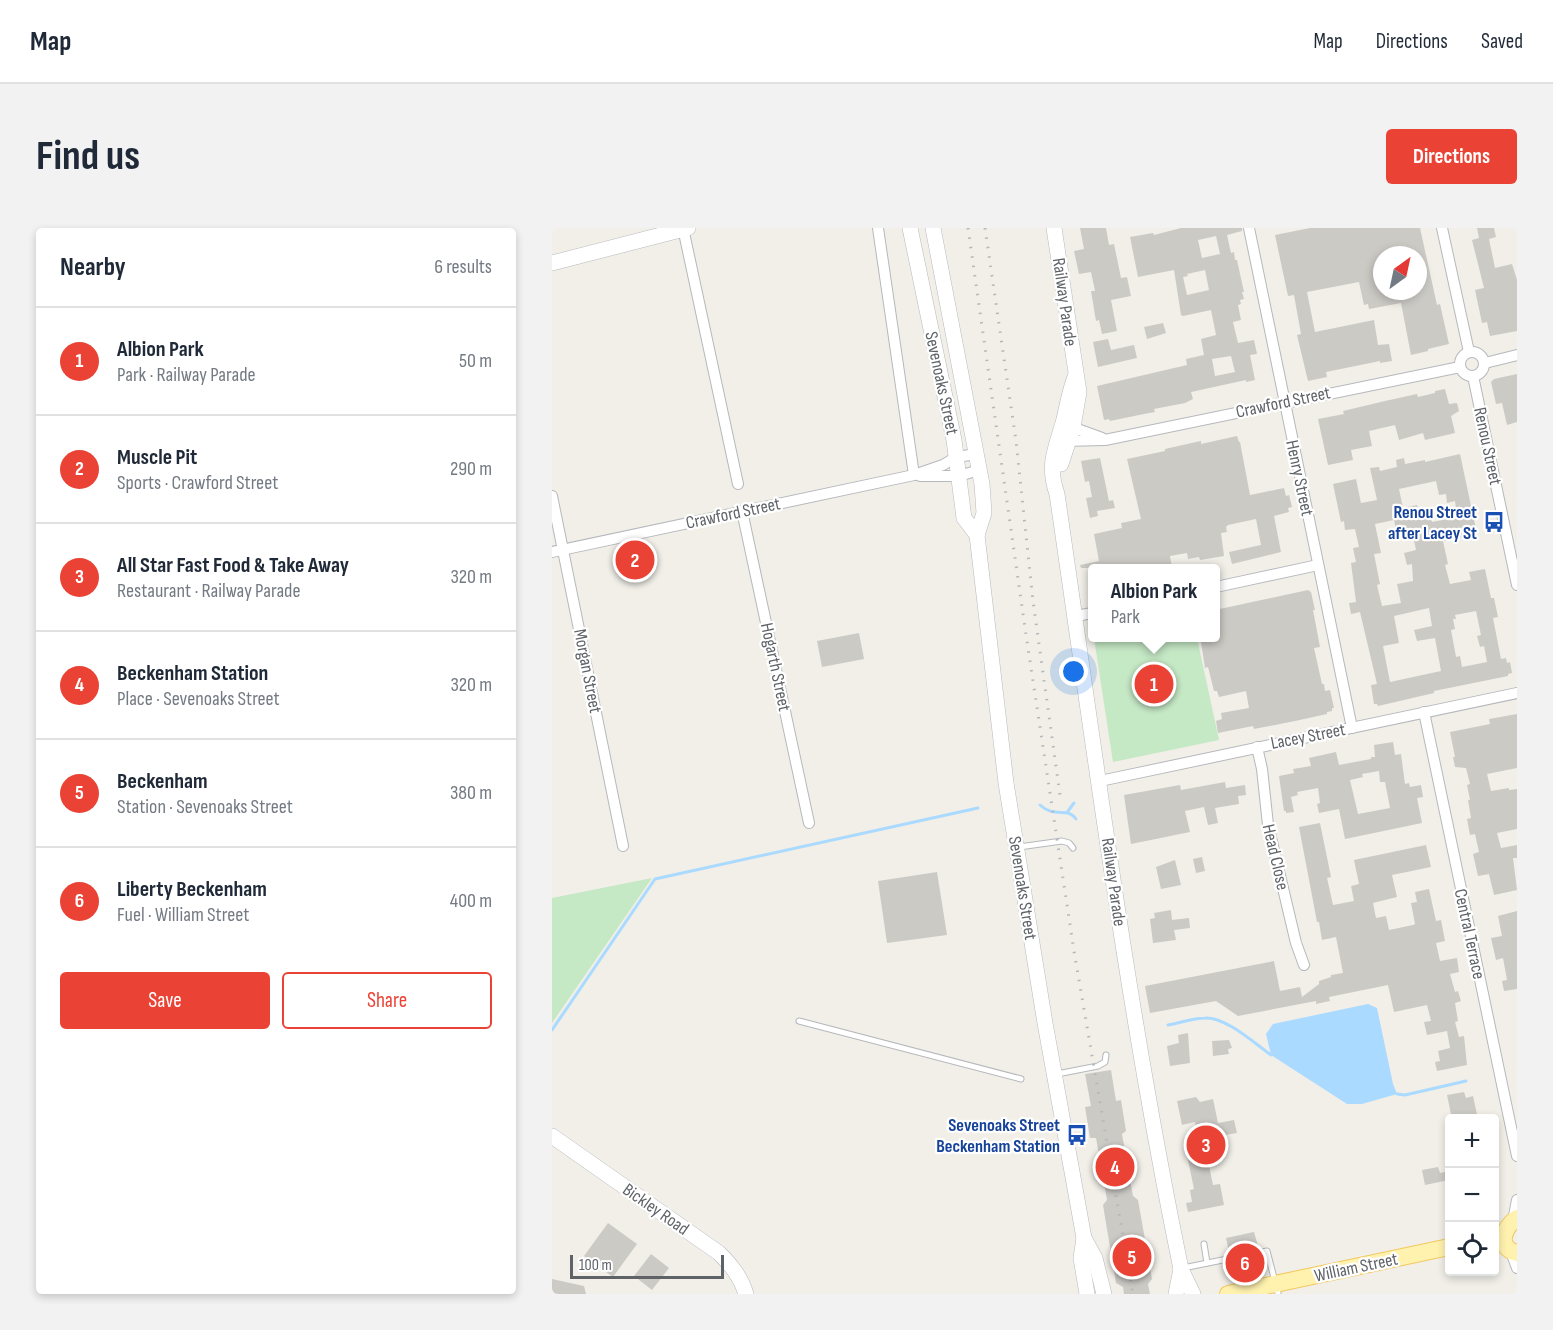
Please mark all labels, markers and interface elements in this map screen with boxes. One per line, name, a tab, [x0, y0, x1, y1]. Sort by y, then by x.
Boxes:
text: Map	[30, 25, 71, 58]
text: Map	[1313, 29, 1343, 54]
text: Directions	[1376, 29, 1448, 54]
text: Saved	[1481, 29, 1523, 54]
button: Directions	[1386, 129, 1517, 184]
text: Find us	[36, 131, 140, 182]
north arrow	[1373, 246, 1427, 300]
text: Nearby	[60, 252, 126, 283]
text: 6 results	[434, 255, 492, 279]
street label: Railway Parade	[1048, 257, 1081, 348]
street label: Sevenoaks Street	[920, 330, 963, 437]
text: Albion Park	[117, 336, 204, 363]
text: 1	[76, 349, 83, 373]
text: 50 m	[459, 349, 492, 373]
text: Park · Railway Parade	[117, 363, 256, 387]
street label: Crawford Street	[1234, 382, 1333, 423]
street label: Renou Street	[1469, 405, 1506, 487]
street label: Henry Street	[1281, 438, 1318, 519]
text: Muscle Pit	[117, 444, 197, 471]
text: 2	[75, 457, 84, 481]
text: 290 m	[450, 457, 492, 481]
text: Sports · Crawford Street	[117, 471, 278, 495]
street label: Crawford Street	[684, 493, 783, 534]
place label: Renou Street after Lacey St	[1388, 502, 1477, 544]
bus stop icon: Renou Street after Lacey St	[1482, 510, 1506, 534]
pin: 2	[616, 538, 655, 582]
text: All Star Fast Food & Take Away	[117, 552, 349, 579]
popup	[1088, 564, 1220, 642]
text: 3	[75, 565, 84, 589]
text: 320 m	[450, 565, 492, 589]
text: Albion Park	[1111, 578, 1197, 605]
text: Restaurant · Railway Parade	[117, 579, 300, 603]
text: Park	[1111, 605, 1140, 629]
street label: Hogarth Street	[756, 621, 795, 714]
street label: Morgan Street	[569, 627, 606, 715]
your location	[1059, 657, 1088, 686]
text: Beckenham Station	[117, 660, 268, 687]
pin: 1	[1134, 662, 1174, 706]
text: 4	[75, 673, 84, 697]
text: 320 m	[450, 673, 492, 697]
text: Place · Sevenoaks Street	[117, 687, 280, 711]
street label: Lacey Street	[1269, 719, 1348, 754]
text: Beckenham	[117, 768, 208, 795]
text: 5	[75, 781, 84, 805]
text: 380 m	[450, 781, 492, 805]
text: Station · Sevenoaks Street	[117, 795, 293, 819]
street label: Head Close	[1258, 822, 1293, 892]
street label: Sevenoaks Street	[1004, 835, 1041, 942]
street label: Railway Parade	[1097, 837, 1130, 928]
text: Liberty Beckenham	[117, 876, 267, 903]
street label: Central Terrace	[1450, 887, 1489, 981]
text: 6	[75, 889, 84, 913]
text: 400 m	[450, 889, 492, 913]
text: Fuel · William Street	[117, 903, 249, 927]
button: Save	[60, 972, 270, 1029]
button: Share	[282, 972, 492, 1029]
map controls	[1445, 1114, 1499, 1276]
button: +	[1445, 1114, 1499, 1168]
place label: Sevenoaks Street Beckenham Station	[936, 1115, 1060, 1157]
pin: 3	[1186, 1122, 1226, 1168]
bus stop icon: Sevenoaks Street Beckenham Station	[1065, 1123, 1089, 1147]
pin: 4	[1096, 1144, 1134, 1190]
button: −	[1445, 1168, 1499, 1222]
street label: Bickley Road	[619, 1179, 693, 1240]
button: locate	[1445, 1222, 1499, 1276]
pin: 5	[1112, 1234, 1152, 1280]
pin: 6	[1226, 1240, 1264, 1286]
street label: William Street	[1312, 1248, 1400, 1287]
scale bar	[570, 1252, 724, 1280]
text: 100 m	[579, 1256, 612, 1275]

